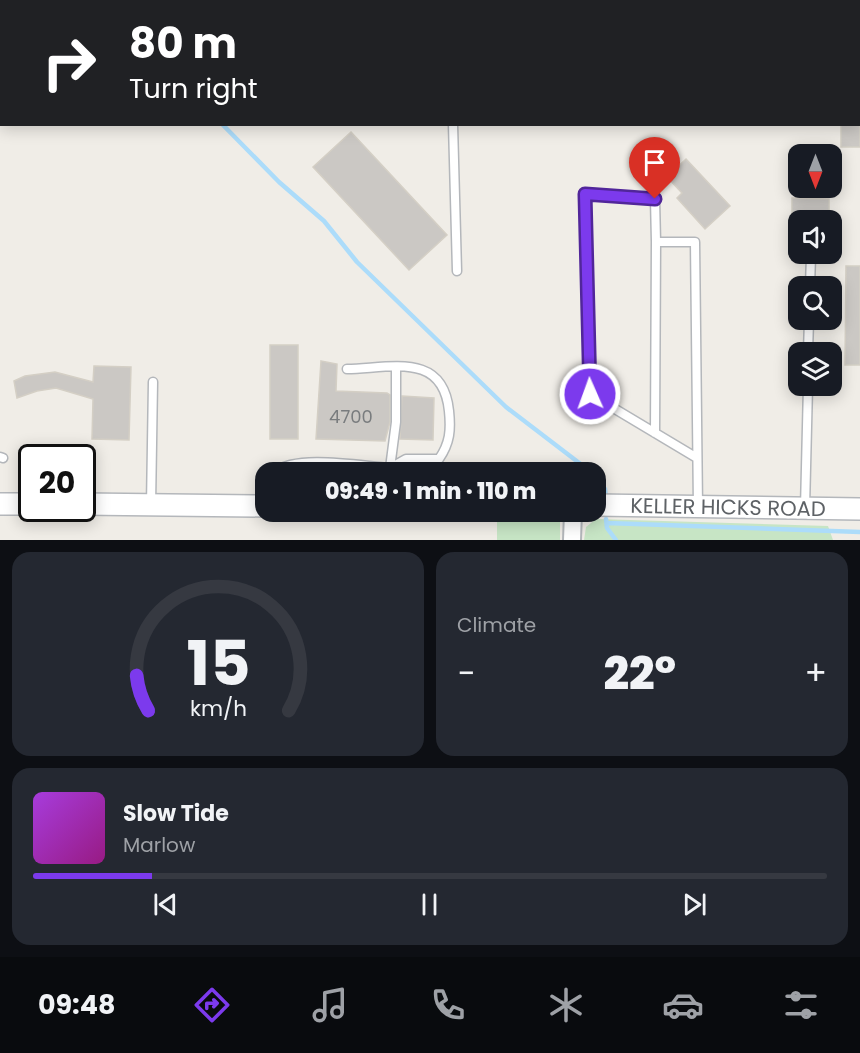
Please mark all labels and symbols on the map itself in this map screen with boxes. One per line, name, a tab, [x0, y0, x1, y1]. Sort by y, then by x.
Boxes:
pin	[629, 137, 680, 199]
north arrow	[788, 144, 842, 198]
position arrow	[558, 362, 622, 426]
house number: 4700	[329, 404, 373, 429]
speed limit sign: 20	[18, 444, 96, 522]
street label: KELLER HICKS ROAD	[630, 491, 826, 523]

